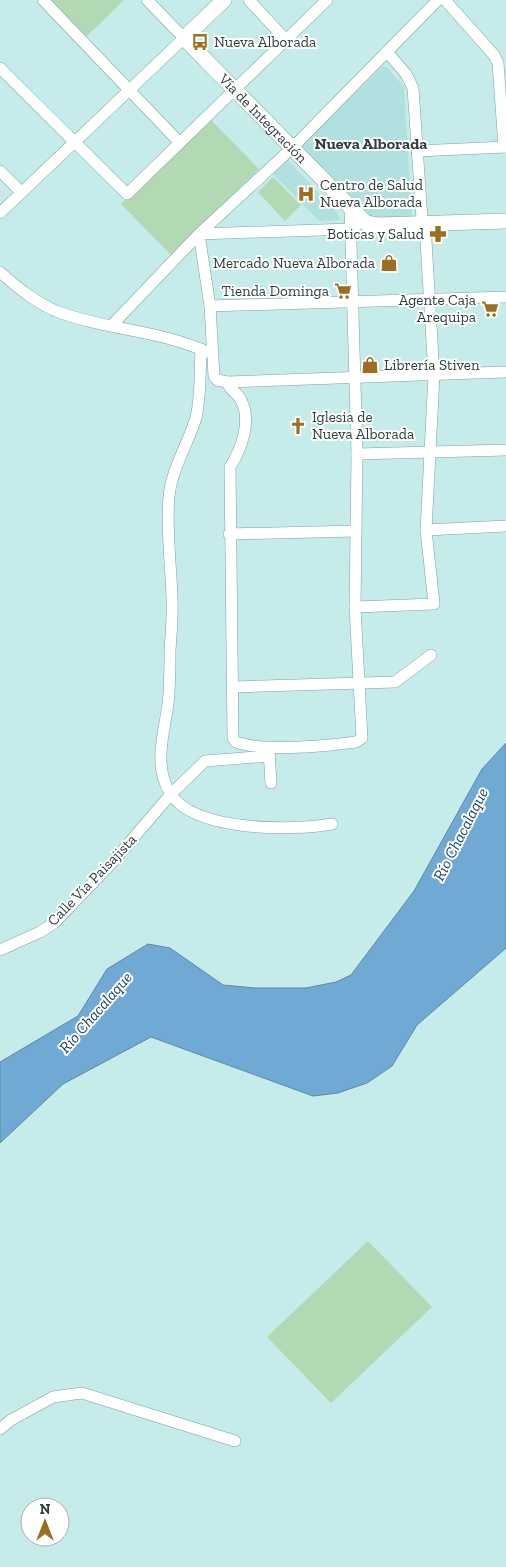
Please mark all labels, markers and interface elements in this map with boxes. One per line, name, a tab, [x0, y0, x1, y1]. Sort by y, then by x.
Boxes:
bus stop icon: Nueva Alborada	[190, 32, 210, 52]
place label: Nueva Alborada	[214, 33, 316, 51]
street label: Vía de Integración	[215, 69, 311, 167]
district label: Nueva Alborada	[315, 134, 427, 153]
place label: Centro de Salud Nueva Alborada	[320, 176, 424, 211]
hospital icon: Centro de Salud Nueva Alborada	[296, 184, 316, 204]
pharmacy icon: Boticas y Salud	[428, 224, 448, 244]
place label: Boticas y Salud	[327, 225, 425, 243]
shop icon: Mercado Nueva Alborada	[379, 253, 399, 273]
place label: Mercado Nueva Alborada	[213, 254, 375, 272]
supermarket icon: Tienda Dominga	[333, 281, 353, 301]
place label: Tienda Dominga	[221, 282, 329, 300]
place label: Agente Caja Arequipa	[399, 291, 476, 326]
supermarket icon: Agente Caja Arequipa	[480, 299, 500, 319]
shop icon: Librería Stiven	[360, 355, 380, 375]
place label: Librería Stiven	[384, 356, 480, 374]
place label: Iglesia de Nueva Alborada	[312, 408, 414, 443]
church icon: Iglesia de Nueva Alborada	[288, 416, 308, 436]
water label: Río Chacalaque	[429, 785, 492, 884]
street label: Calle Vía Paisajista	[44, 830, 140, 930]
water label: Río Chacalaque	[55, 968, 136, 1057]
north arrow	[20, 1497, 70, 1547]
text: N	[40, 1501, 51, 1518]

